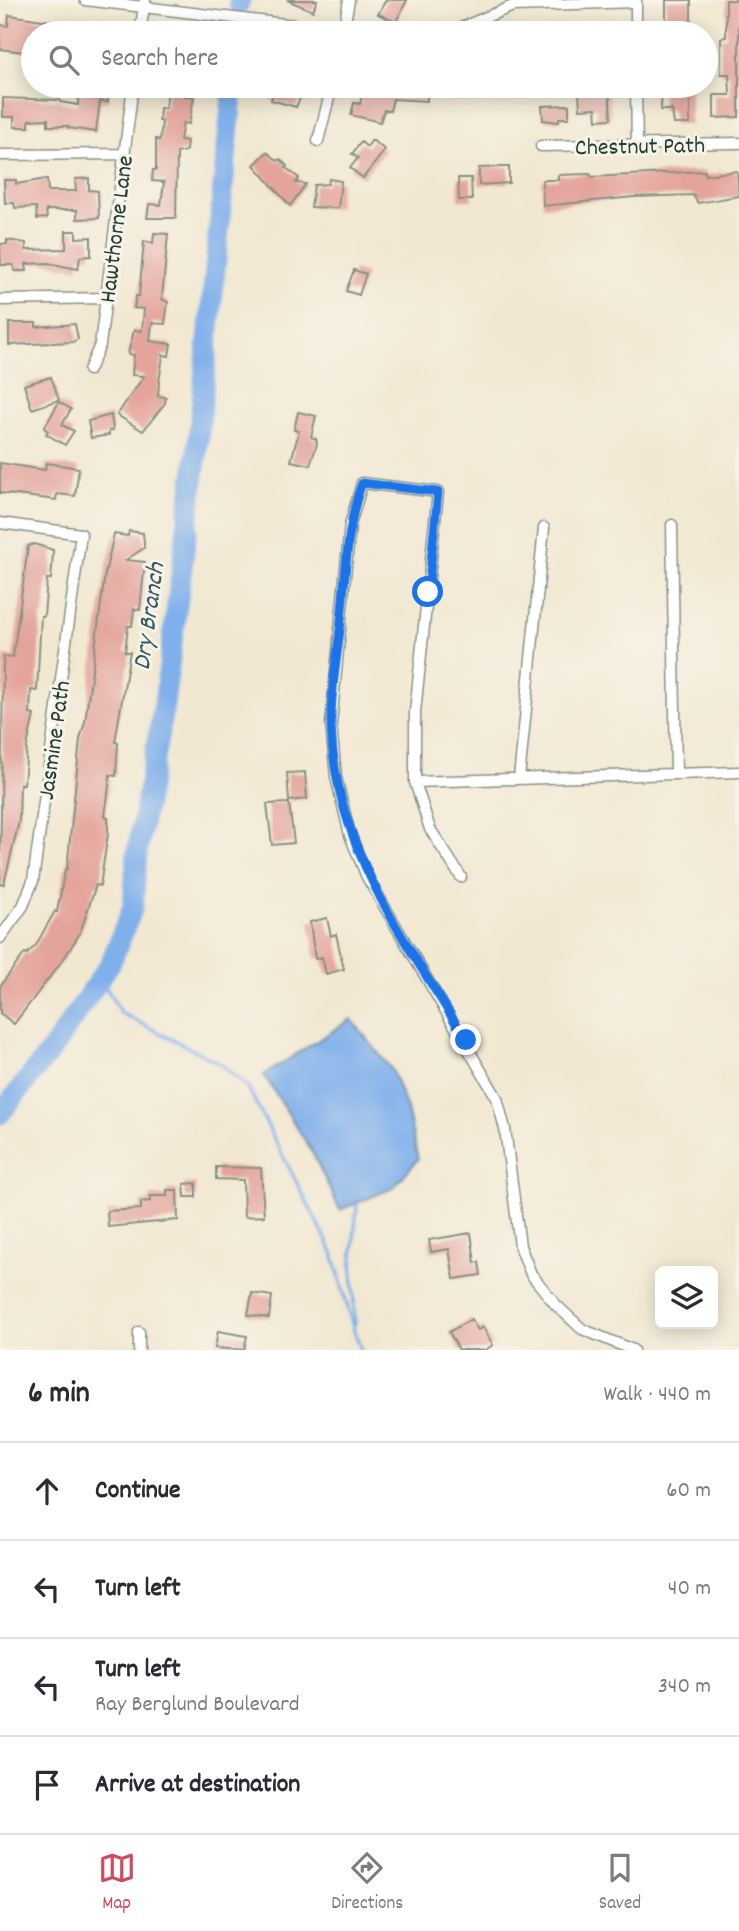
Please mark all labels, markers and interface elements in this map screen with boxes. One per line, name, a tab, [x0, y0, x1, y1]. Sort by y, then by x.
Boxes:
search box	[21, 21, 718, 98]
icon: search	[45, 41, 83, 79]
text: Search here	[101, 41, 219, 78]
street label: Chestnut Path	[575, 130, 705, 166]
street label: Hawthorne Lane	[92, 154, 144, 305]
water label: Dry Branch	[125, 559, 176, 673]
route start	[412, 576, 443, 607]
street label: Jasmine Path	[31, 679, 81, 802]
route end	[450, 1024, 481, 1055]
map controls	[655, 1266, 718, 1329]
button: layers	[655, 1266, 718, 1329]
text: 6 min	[28, 1374, 90, 1417]
text: Walk · 440 m	[604, 1379, 711, 1412]
icon: ahead	[28, 1472, 66, 1510]
text: Continue	[95, 1473, 180, 1510]
text: 60 m	[666, 1475, 711, 1508]
icon: left	[28, 1570, 66, 1608]
text: Turn left	[95, 1571, 181, 1608]
text: 40 m	[668, 1573, 711, 1606]
text: Turn left	[95, 1652, 181, 1689]
icon: left	[28, 1668, 66, 1706]
text: 340 m	[658, 1671, 711, 1704]
text: Ray Berglund Boulevard	[95, 1689, 300, 1722]
icon: arrive	[28, 1766, 66, 1804]
text: Arrive at destination	[95, 1767, 300, 1804]
tab: Map	[98, 1849, 136, 1918]
tab: Directions	[331, 1849, 403, 1918]
tab: Saved	[599, 1849, 641, 1918]

